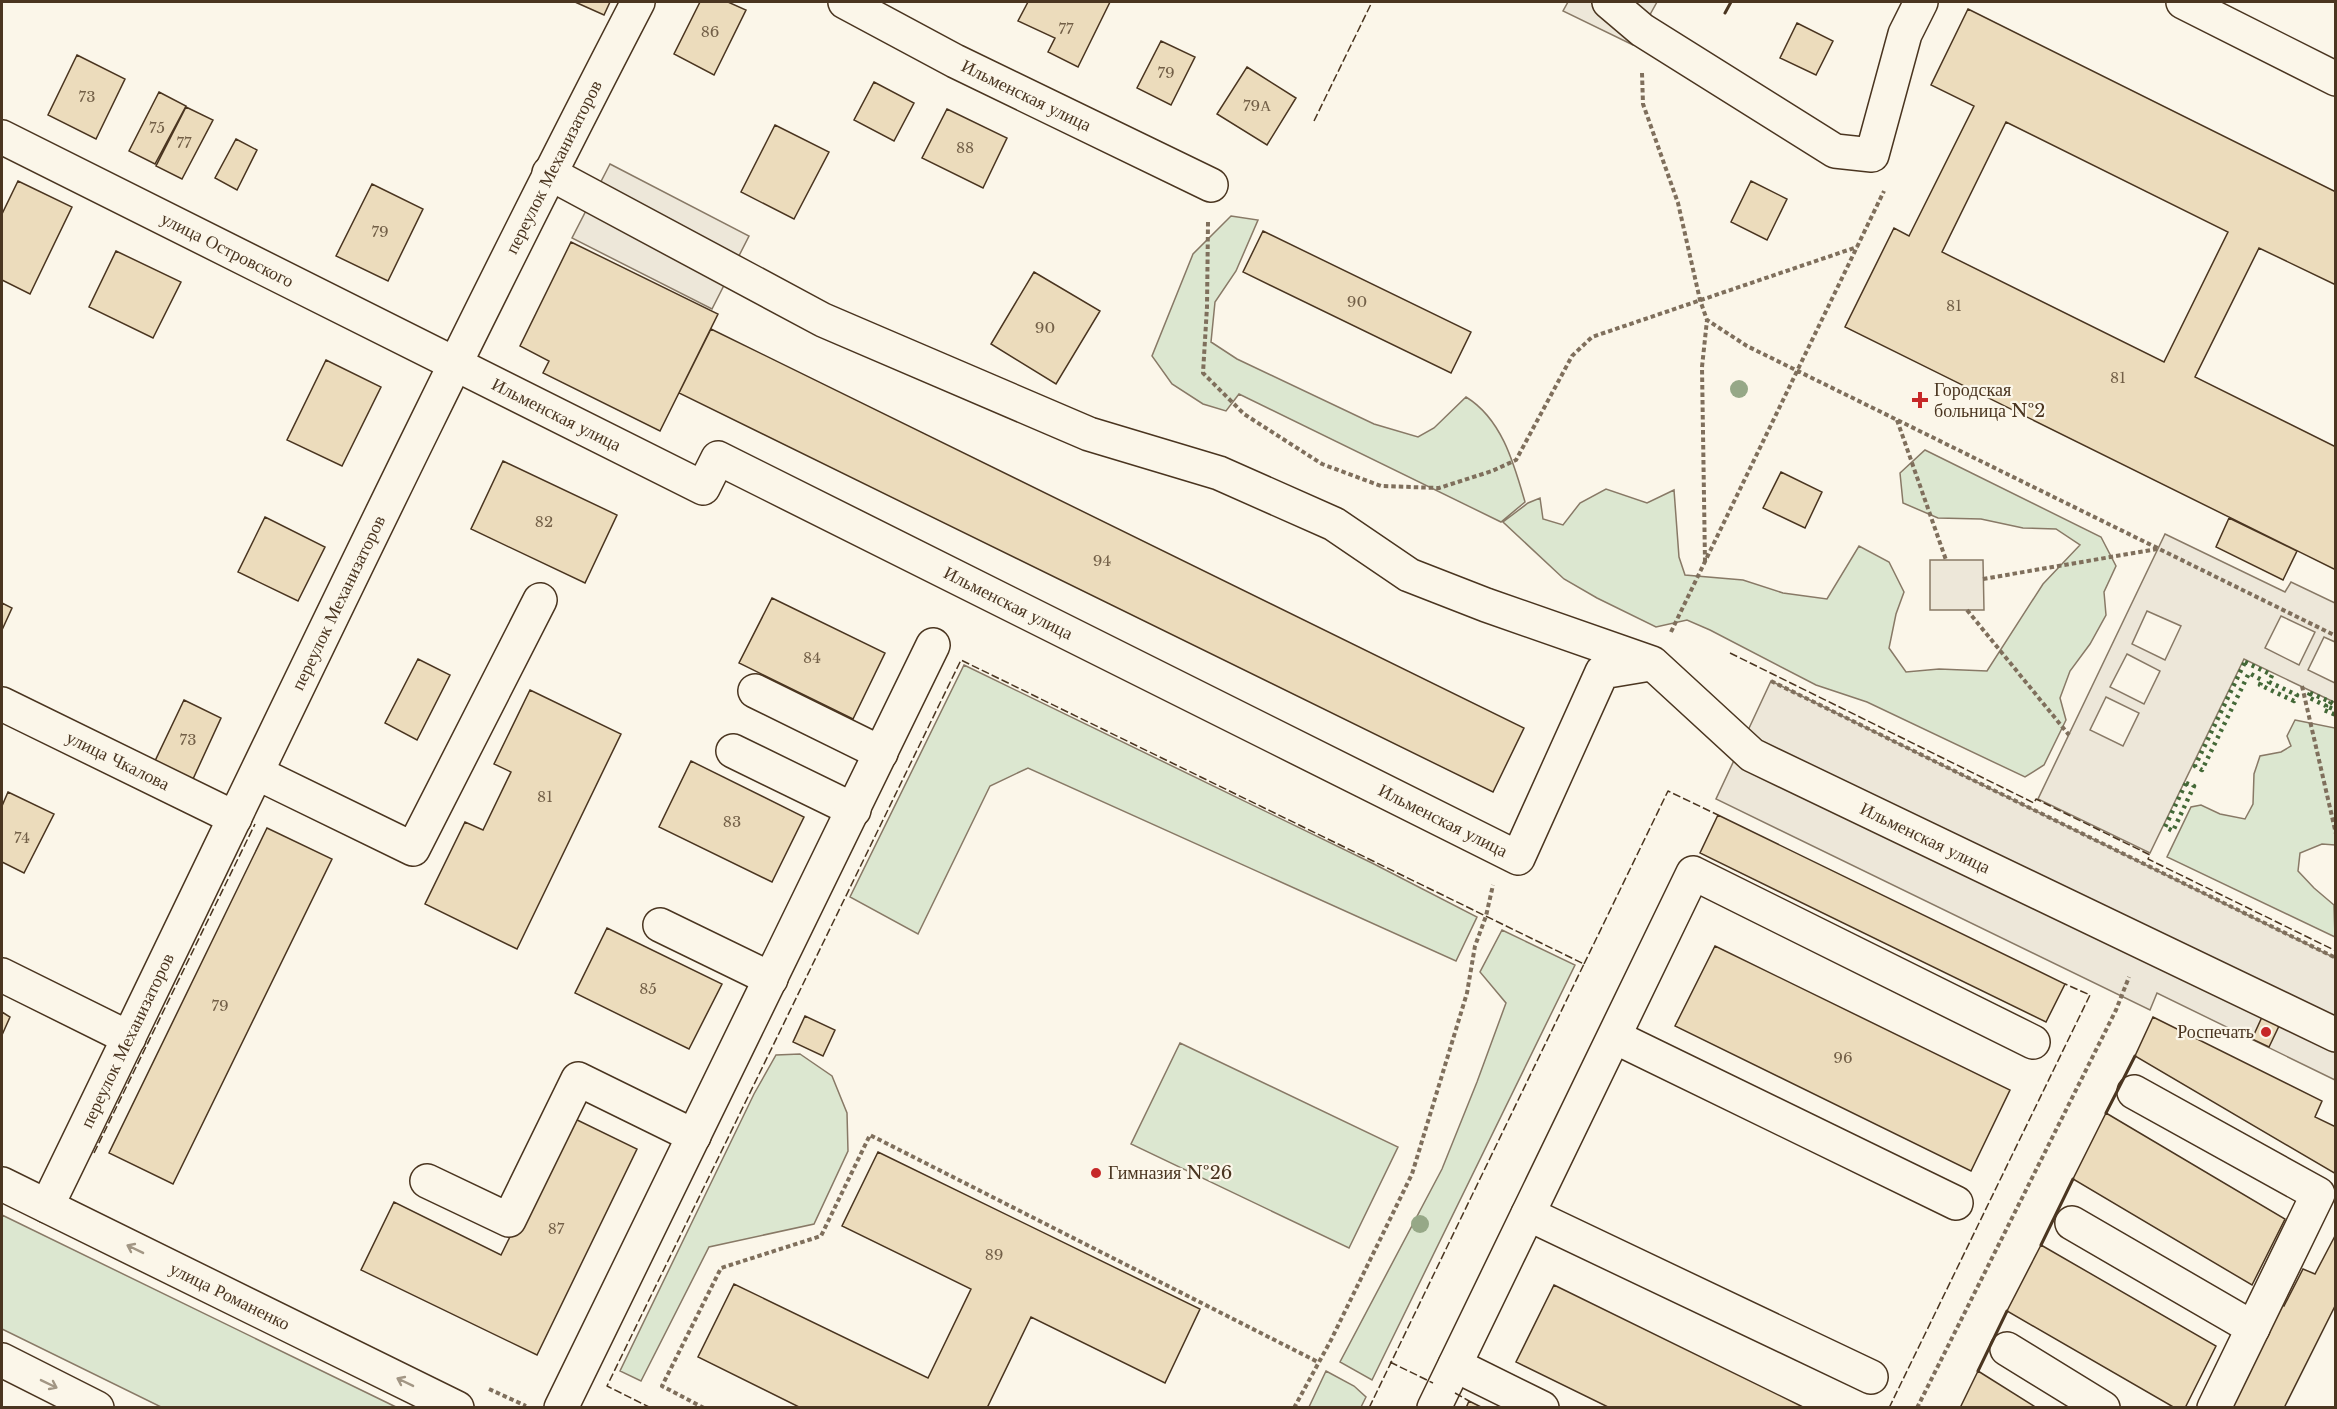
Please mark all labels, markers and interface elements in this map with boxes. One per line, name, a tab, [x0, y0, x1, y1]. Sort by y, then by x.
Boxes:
house number: 77	[1058, 19, 1074, 38]
house number: 86	[701, 22, 719, 41]
street label: Ильменская улица	[958, 55, 1095, 136]
house number: 79	[1157, 63, 1175, 82]
street label: переулок Механизаторов	[501, 76, 607, 257]
house number: 73	[79, 87, 95, 106]
house number: 79А	[1243, 96, 1271, 115]
house number: 75	[149, 118, 165, 137]
house number: 77	[176, 133, 192, 152]
house number: 88	[956, 138, 974, 157]
street label: улица Островского	[157, 207, 298, 292]
house number: 79	[371, 222, 389, 241]
house number: 90	[1347, 292, 1367, 311]
house number: 81	[1946, 296, 1962, 315]
house number: 90	[1035, 318, 1055, 337]
house number: 81	[2110, 368, 2126, 387]
street label: Ильменская улица	[488, 373, 625, 456]
place label: Городская больница №2	[1934, 379, 2045, 422]
marker: Городская больница №2	[1911, 391, 1929, 409]
street label: переулок Механизаторов	[287, 512, 390, 694]
house number: 82	[535, 512, 553, 531]
house number: 94	[1093, 551, 1111, 570]
street label: Ильменская улица	[940, 562, 1077, 645]
house number: 84	[803, 648, 821, 667]
street label: улица Чкалова	[63, 726, 173, 795]
house number: 73	[180, 730, 196, 749]
street label: Ильменская улица	[1375, 779, 1511, 862]
house number: 81	[537, 787, 553, 806]
street label: Ильменская улица	[1857, 797, 1994, 879]
house number: 83	[723, 812, 741, 831]
house number: 74	[14, 828, 30, 847]
street label: переулок Механизаторов	[76, 949, 179, 1132]
house number: 85	[639, 979, 657, 998]
house number: 79	[211, 996, 229, 1015]
place label: Роспечать	[2177, 1021, 2254, 1043]
marker: Роспечать	[2259, 1025, 2273, 1039]
house number: 96	[1833, 1048, 1853, 1067]
place label: Гимназия №26	[1108, 1162, 1232, 1184]
marker: Гимназия №26	[1089, 1166, 1103, 1180]
house number: 87	[548, 1219, 565, 1238]
one-way arrow	[127, 1243, 145, 1255]
house number: 89	[985, 1245, 1003, 1264]
street label: улица Романенко	[166, 1257, 294, 1335]
one-way arrow	[396, 1375, 414, 1387]
one-way arrow	[40, 1379, 58, 1390]

